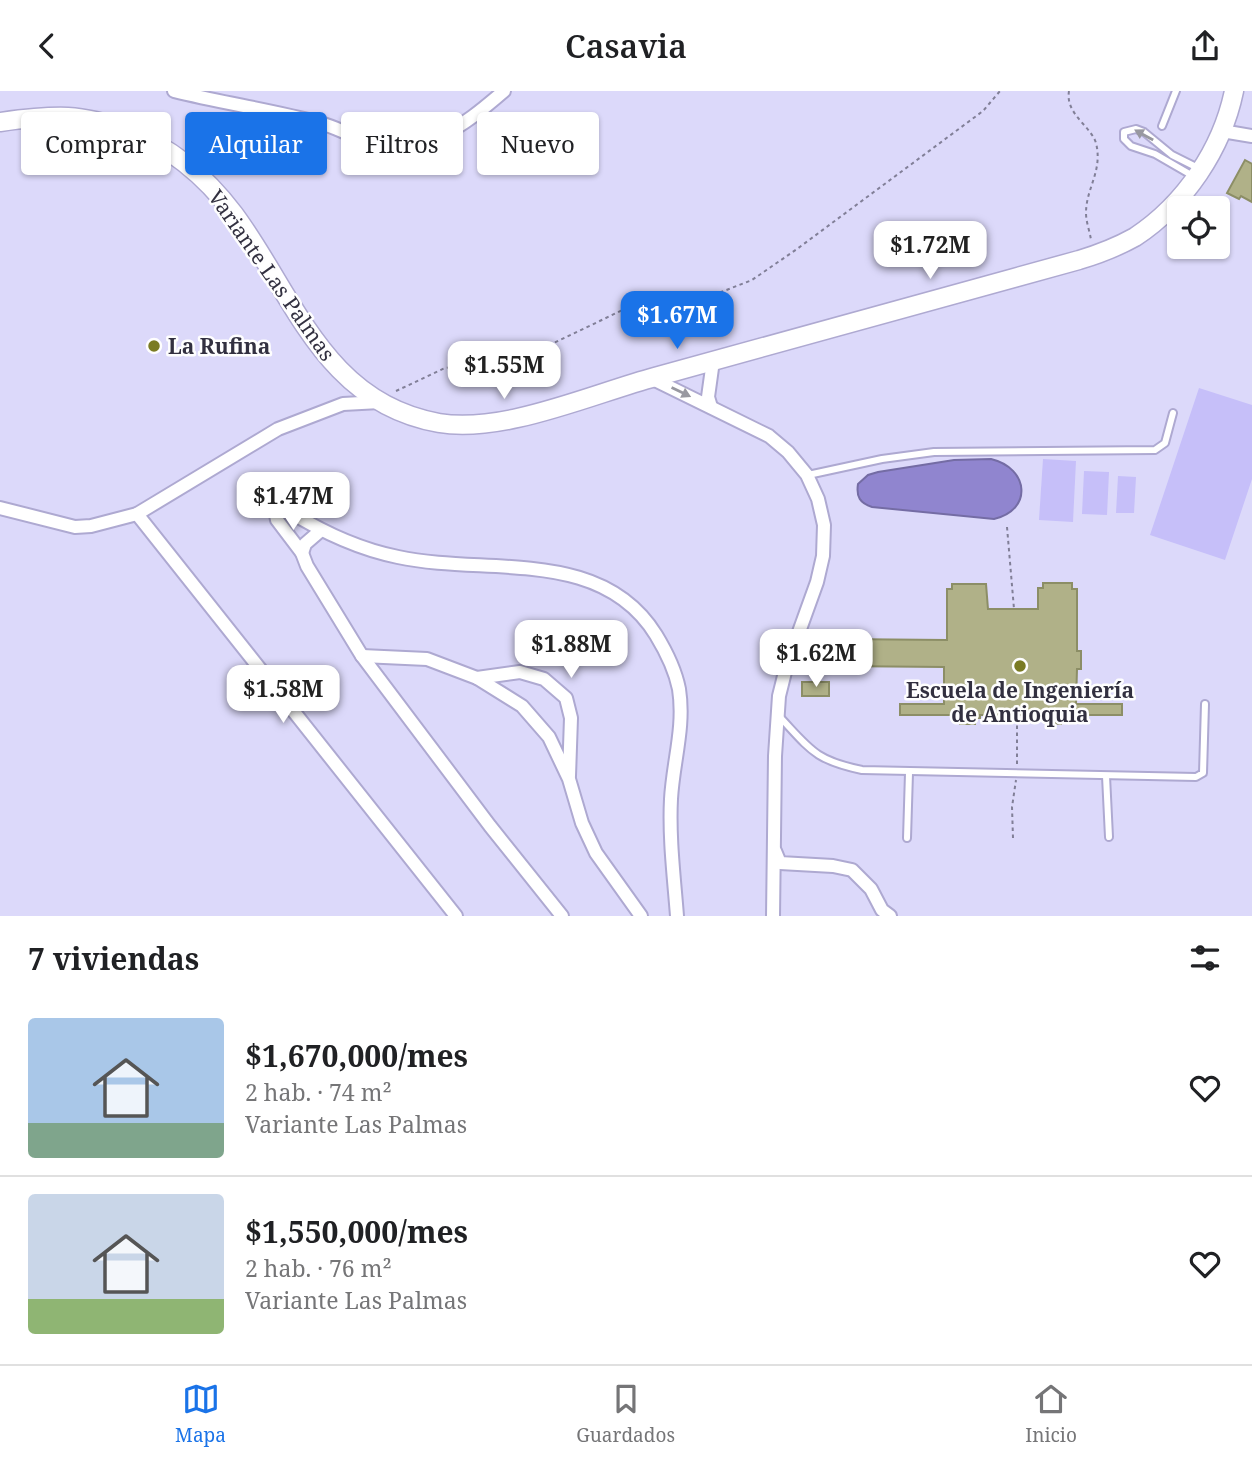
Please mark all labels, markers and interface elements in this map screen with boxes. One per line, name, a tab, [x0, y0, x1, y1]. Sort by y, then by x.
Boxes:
text: Casavia	[565, 24, 687, 67]
icon: back	[28, 27, 66, 65]
icon: share	[1186, 27, 1224, 65]
chip: Comprar	[21, 112, 171, 175]
chip: Alquilar	[185, 112, 327, 175]
chip: Filtros	[341, 112, 463, 175]
chip: Nuevo	[477, 112, 599, 175]
one-way arrow	[1134, 130, 1154, 142]
street label: Variante Las Palmas	[202, 184, 342, 366]
map controls	[1167, 196, 1230, 259]
button: locate	[1167, 196, 1230, 259]
pin: $1.72M	[873, 221, 987, 281]
text: $1.72M	[890, 228, 970, 260]
pin: $1.67M	[620, 292, 734, 351]
text: $1.67M	[637, 298, 717, 330]
place label: La Rufina	[168, 332, 270, 360]
marker: La Rufina	[146, 338, 162, 354]
pin: $1.55M	[447, 341, 561, 401]
text: $1.55M	[464, 348, 544, 380]
one-way arrow	[671, 387, 691, 398]
pin: $1.47M	[236, 473, 350, 532]
text: $1.47M	[253, 479, 333, 511]
pin: $1.88M	[514, 621, 628, 680]
text: $1.88M	[531, 627, 611, 659]
pin: $1.62M	[759, 629, 873, 689]
text: $1.62M	[776, 636, 856, 668]
marker: Escuela de Ingeniería de Antioquia	[1012, 658, 1028, 674]
pin: $1.58M	[226, 665, 340, 725]
text: $1.58M	[243, 672, 323, 704]
place label: Escuela de Ingeniería de Antioquia	[906, 676, 1134, 728]
text: 7 viviendas	[28, 938, 199, 979]
icon: filters	[1186, 939, 1224, 977]
text: $1,670,000/mes	[245, 1035, 468, 1076]
icon: home	[84, 1046, 168, 1130]
icon: heart	[1186, 1069, 1224, 1107]
text: 2 hab. · 74 m²	[245, 1076, 392, 1108]
text: Variante Las Palmas	[245, 1108, 467, 1140]
text: $1,550,000/mes	[245, 1211, 468, 1252]
icon: home	[84, 1222, 168, 1306]
icon: heart	[1186, 1245, 1224, 1283]
text: 2 hab. · 76 m²	[245, 1252, 392, 1284]
text: Variante Las Palmas	[245, 1284, 467, 1316]
tab: Mapa	[175, 1380, 226, 1448]
tab: Guardados	[576, 1380, 675, 1448]
tab: Inicio	[1025, 1380, 1077, 1448]

